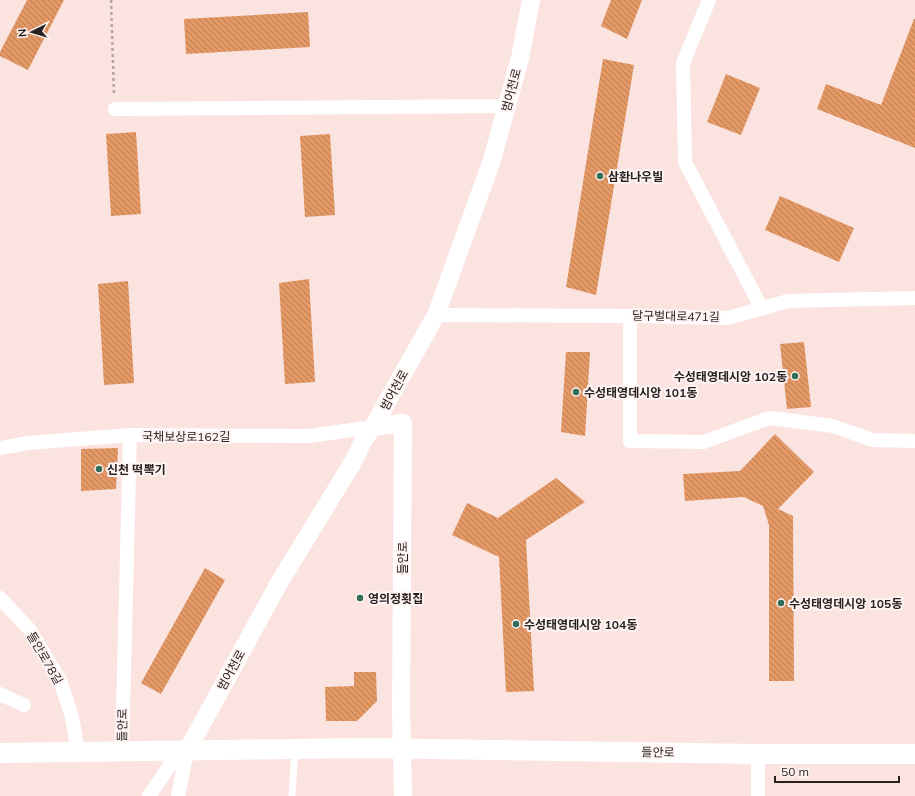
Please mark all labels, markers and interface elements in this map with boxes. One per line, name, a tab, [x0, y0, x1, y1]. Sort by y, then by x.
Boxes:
north arrow	[12, 12, 52, 52]
text: N	[15, 28, 29, 38]
street label: 범어천로	[498, 67, 524, 113]
place label: 삼환나우빌	[608, 169, 663, 184]
marker: 삼환나우빌	[595, 171, 605, 181]
street label: 달구벌대로471길	[632, 308, 720, 324]
street label: 범어천로	[377, 367, 411, 413]
place label: 수성태영데시앙 102동	[674, 369, 787, 384]
marker: 수성태영데시앙 102동	[790, 371, 800, 381]
place label: 수성태영데시앙 101동	[584, 385, 697, 400]
marker: 수성태영데시앙 101동	[571, 387, 581, 397]
street label: 국채보상로162길	[142, 429, 230, 444]
place label: 신천 떡뽁기	[107, 462, 166, 477]
marker: 신천 떡뽁기	[94, 464, 104, 474]
street label: 들안로	[395, 541, 410, 575]
place label: 영의정횟집	[368, 591, 423, 606]
marker: 영의정횟집	[355, 593, 365, 603]
place label: 수성태영데시앙 105동	[789, 596, 902, 611]
marker: 수성태영데시앙 105동	[776, 598, 786, 608]
place label: 수성태영데시앙 104동	[524, 617, 637, 632]
marker: 수성태영데시앙 104동	[511, 619, 521, 629]
street label: 들안로78길	[24, 629, 66, 687]
street label: 범어천로	[214, 647, 248, 693]
street label: 들안로	[114, 708, 130, 742]
street label: 들안로	[641, 744, 675, 760]
scale bar	[775, 758, 899, 784]
text: 50 m	[781, 764, 809, 779]

